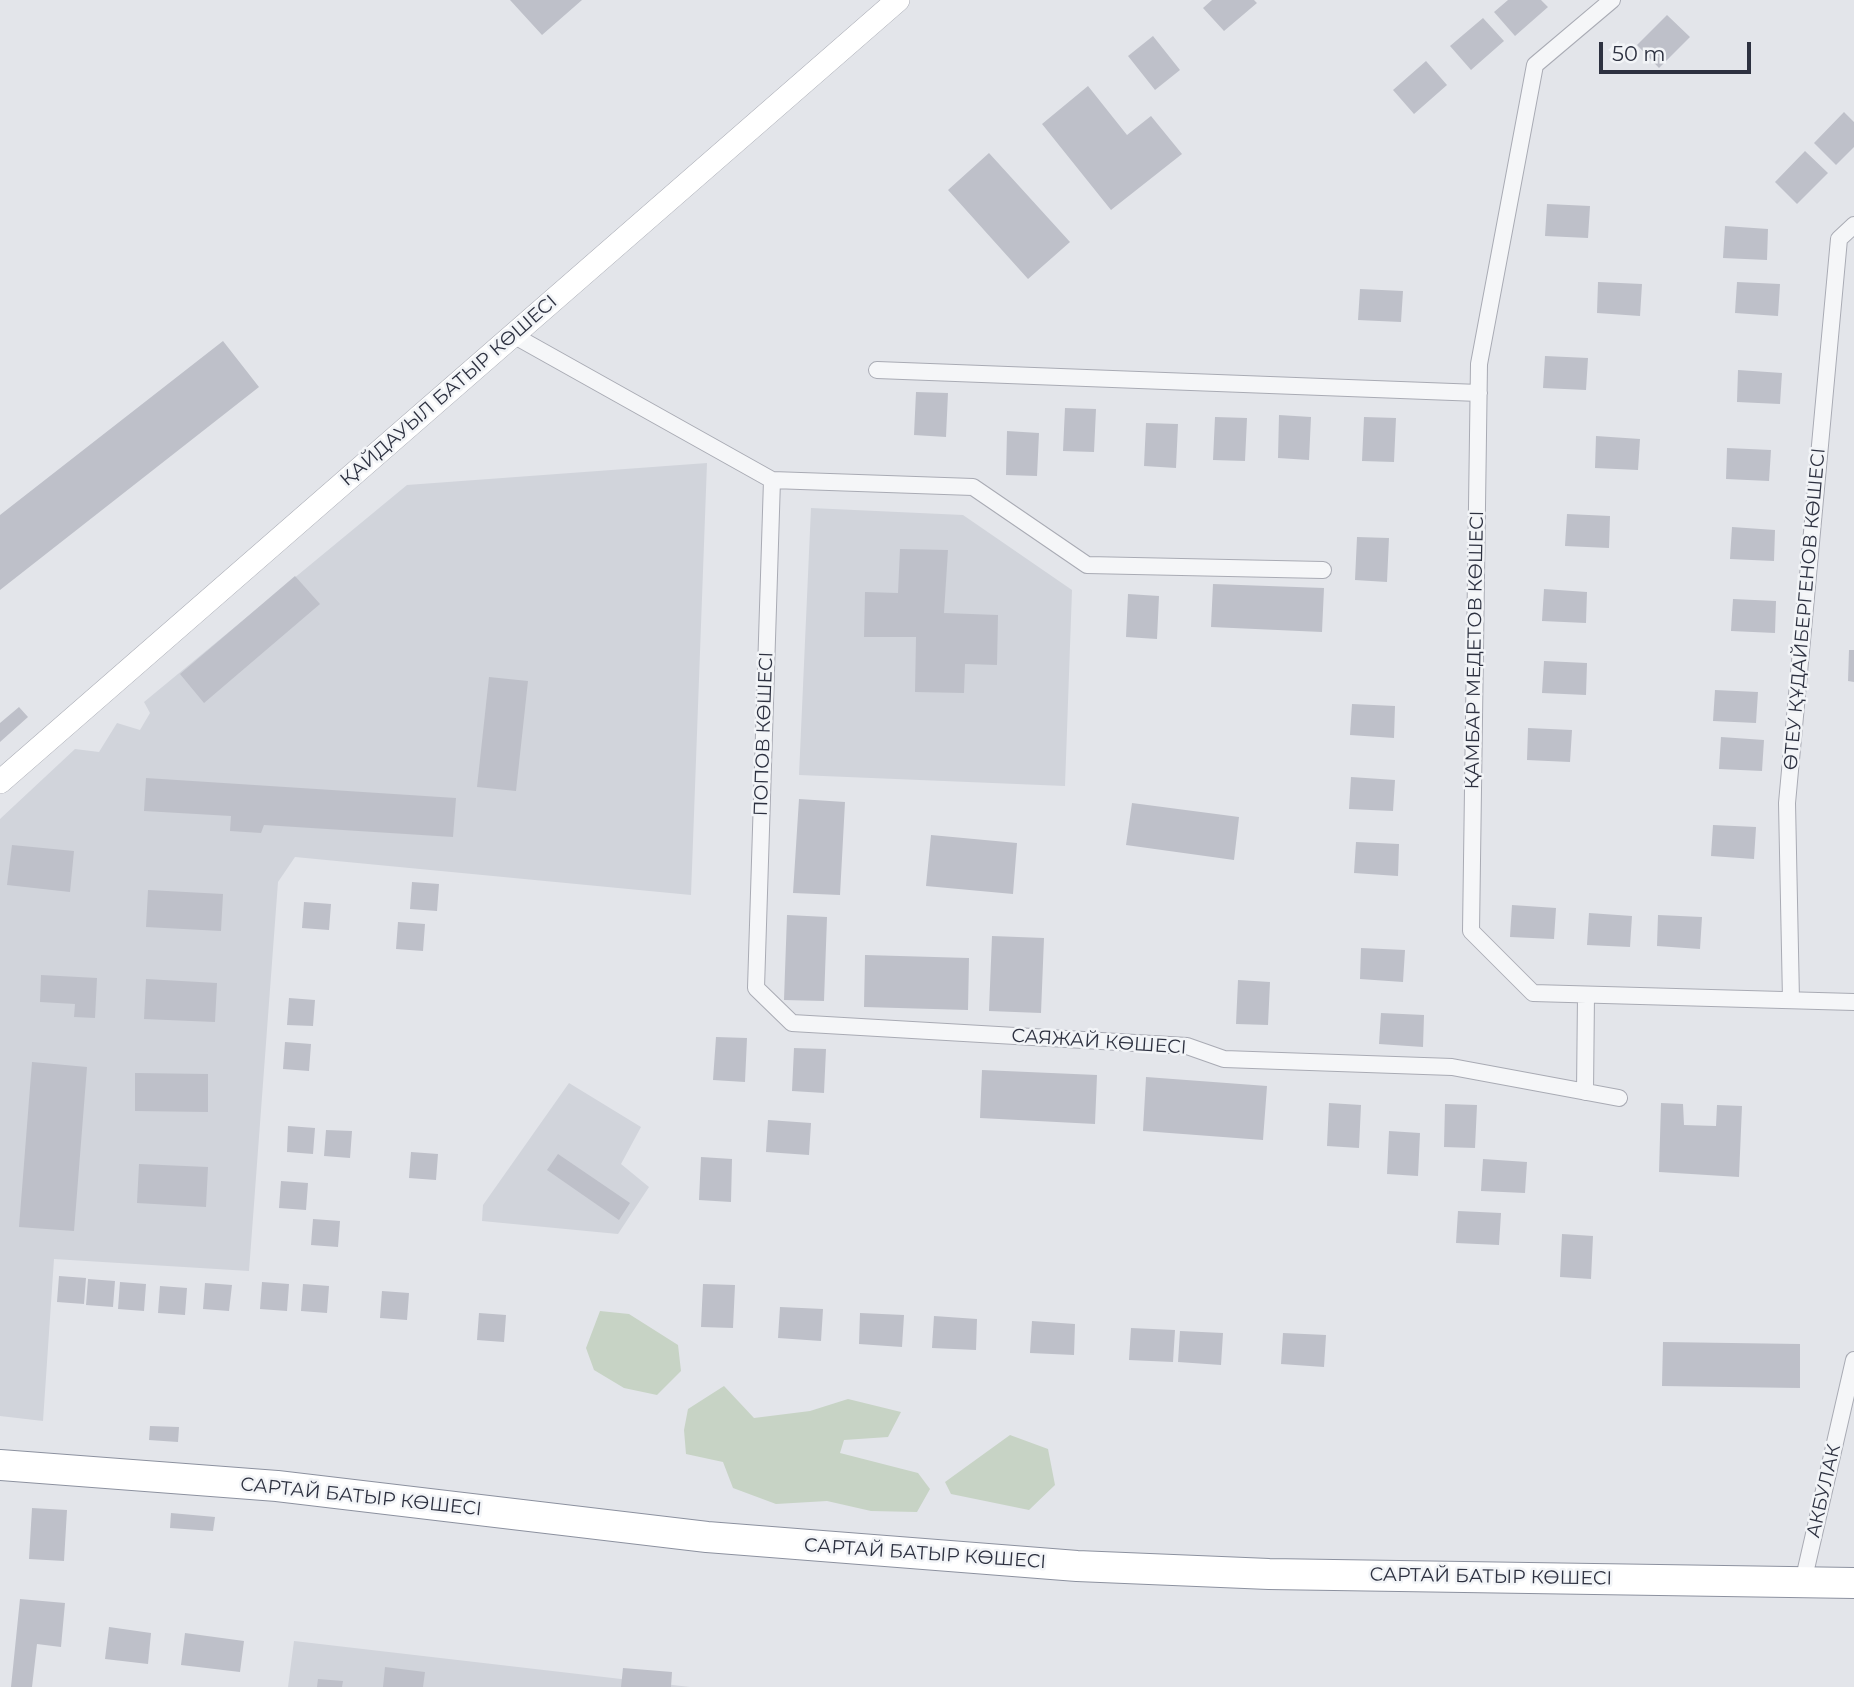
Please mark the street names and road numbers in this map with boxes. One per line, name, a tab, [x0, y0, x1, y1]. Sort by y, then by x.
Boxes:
street label: ҚАЙДАУЫЛ БАТЫР КӨШЕСІ	[336, 291, 562, 491]
street label: ӨТЕУ ҚҰДАЙБЕРГЕНОВ КӨШЕСІ	[1780, 447, 1830, 771]
street label: ҚАМБАР МЕДЕТОВ КӨШЕСІ	[1461, 510, 1489, 790]
street label: ПОПОВ КӨШЕСІ	[750, 651, 778, 817]
street label: САЯЖАЙ КӨШЕСІ	[1011, 1025, 1187, 1059]
street label: АКБУЛАК	[1802, 1442, 1846, 1540]
street label: САРТАЙ БАТЫР КӨШЕСІ	[239, 1473, 483, 1521]
street label: САРТАЙ БАТЫР КӨШЕСІ	[803, 1534, 1047, 1574]
street label: САРТАЙ БАТЫР КӨШЕСІ	[1369, 1563, 1613, 1591]

